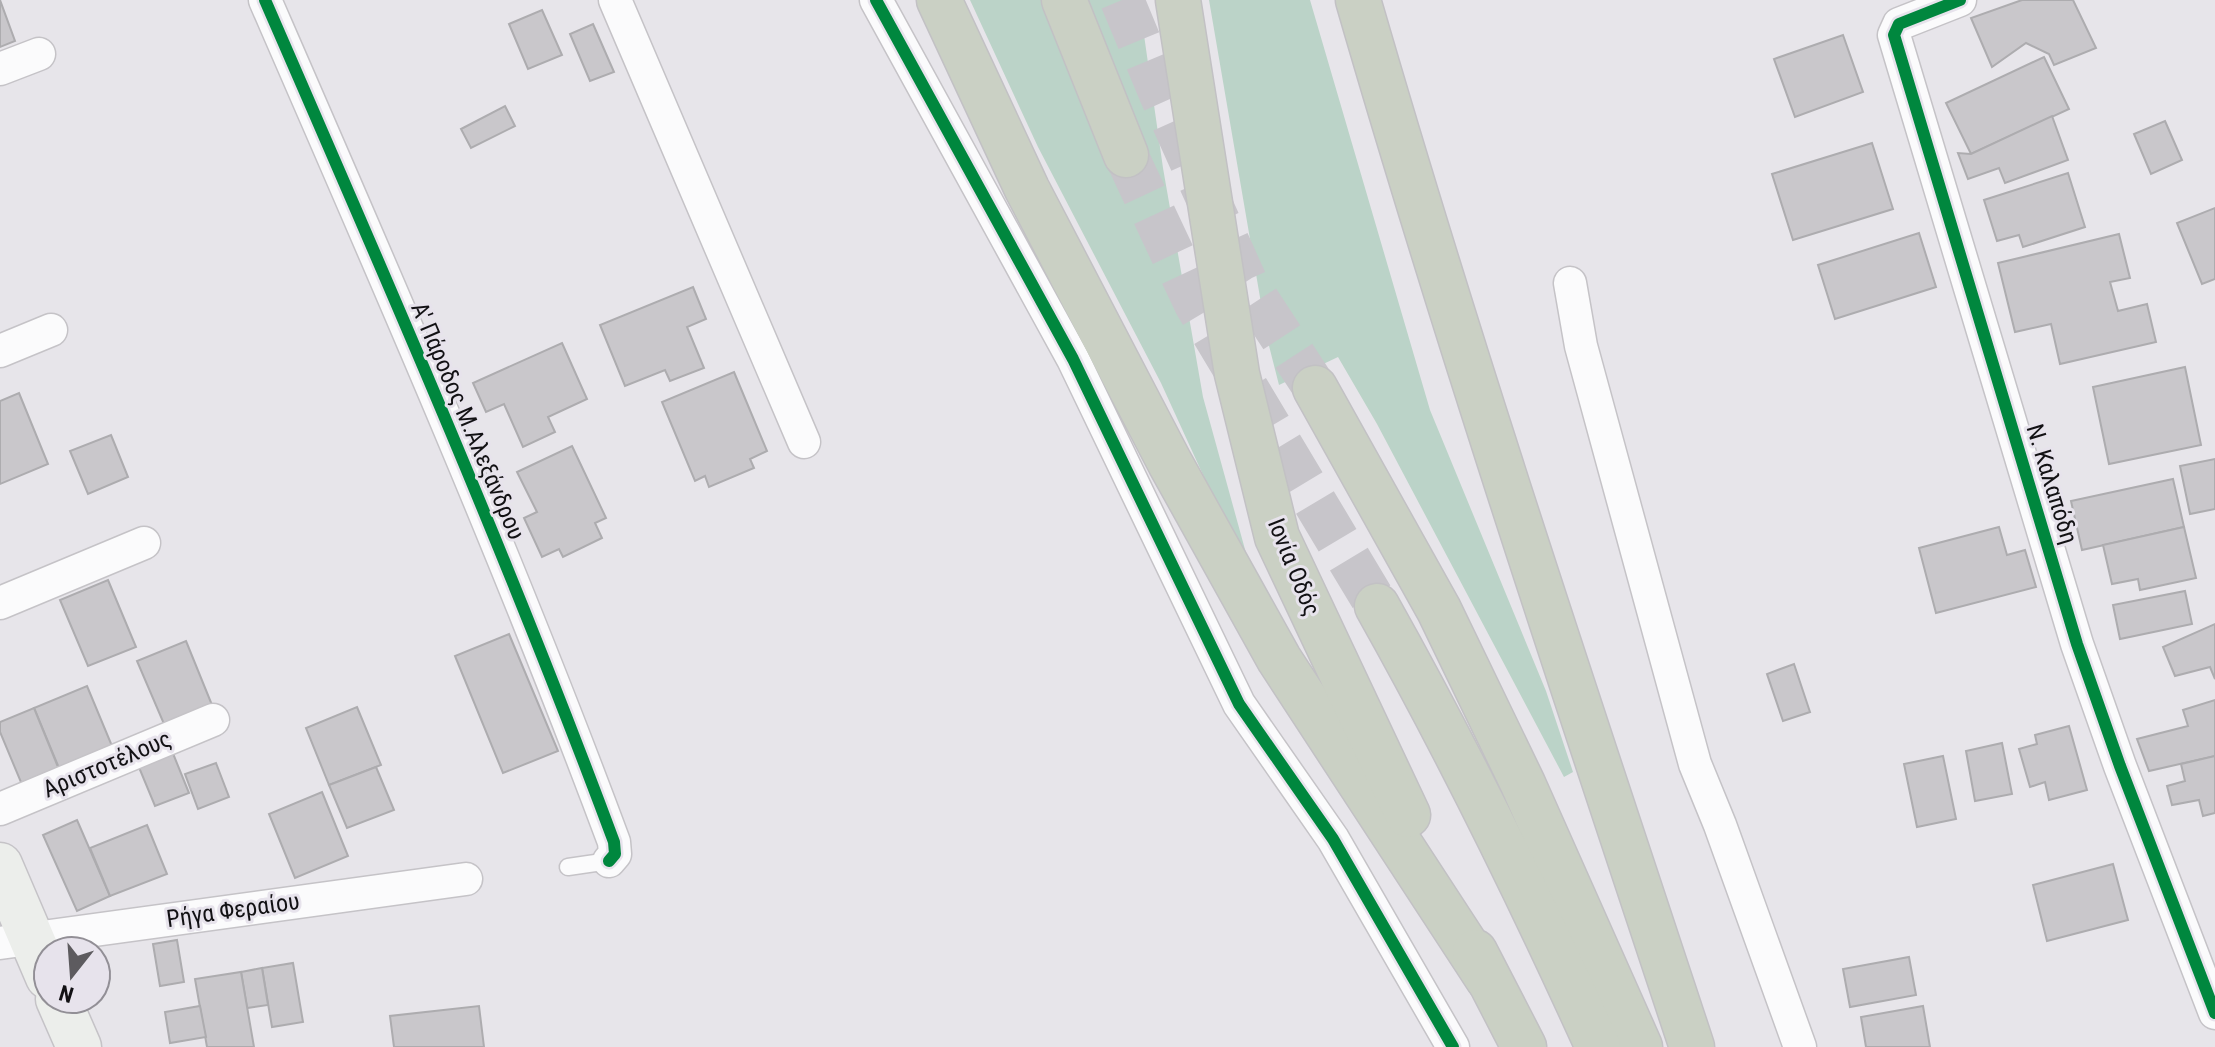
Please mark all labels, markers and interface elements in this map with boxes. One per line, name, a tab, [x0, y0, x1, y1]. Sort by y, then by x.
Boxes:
street label: Α' Πάροδος Μ.Αλεξάνδρου	[405, 298, 531, 544]
street label: Ν. Καλαπόδη	[2021, 421, 2083, 547]
street label: Ιονία Οδός	[1262, 514, 1326, 620]
street label: Αριστοτέλους	[39, 724, 175, 804]
street label: Ρήγα Φεραίου	[165, 887, 301, 933]
north arrow	[32, 935, 112, 1015]
text: N	[56, 980, 76, 1008]

